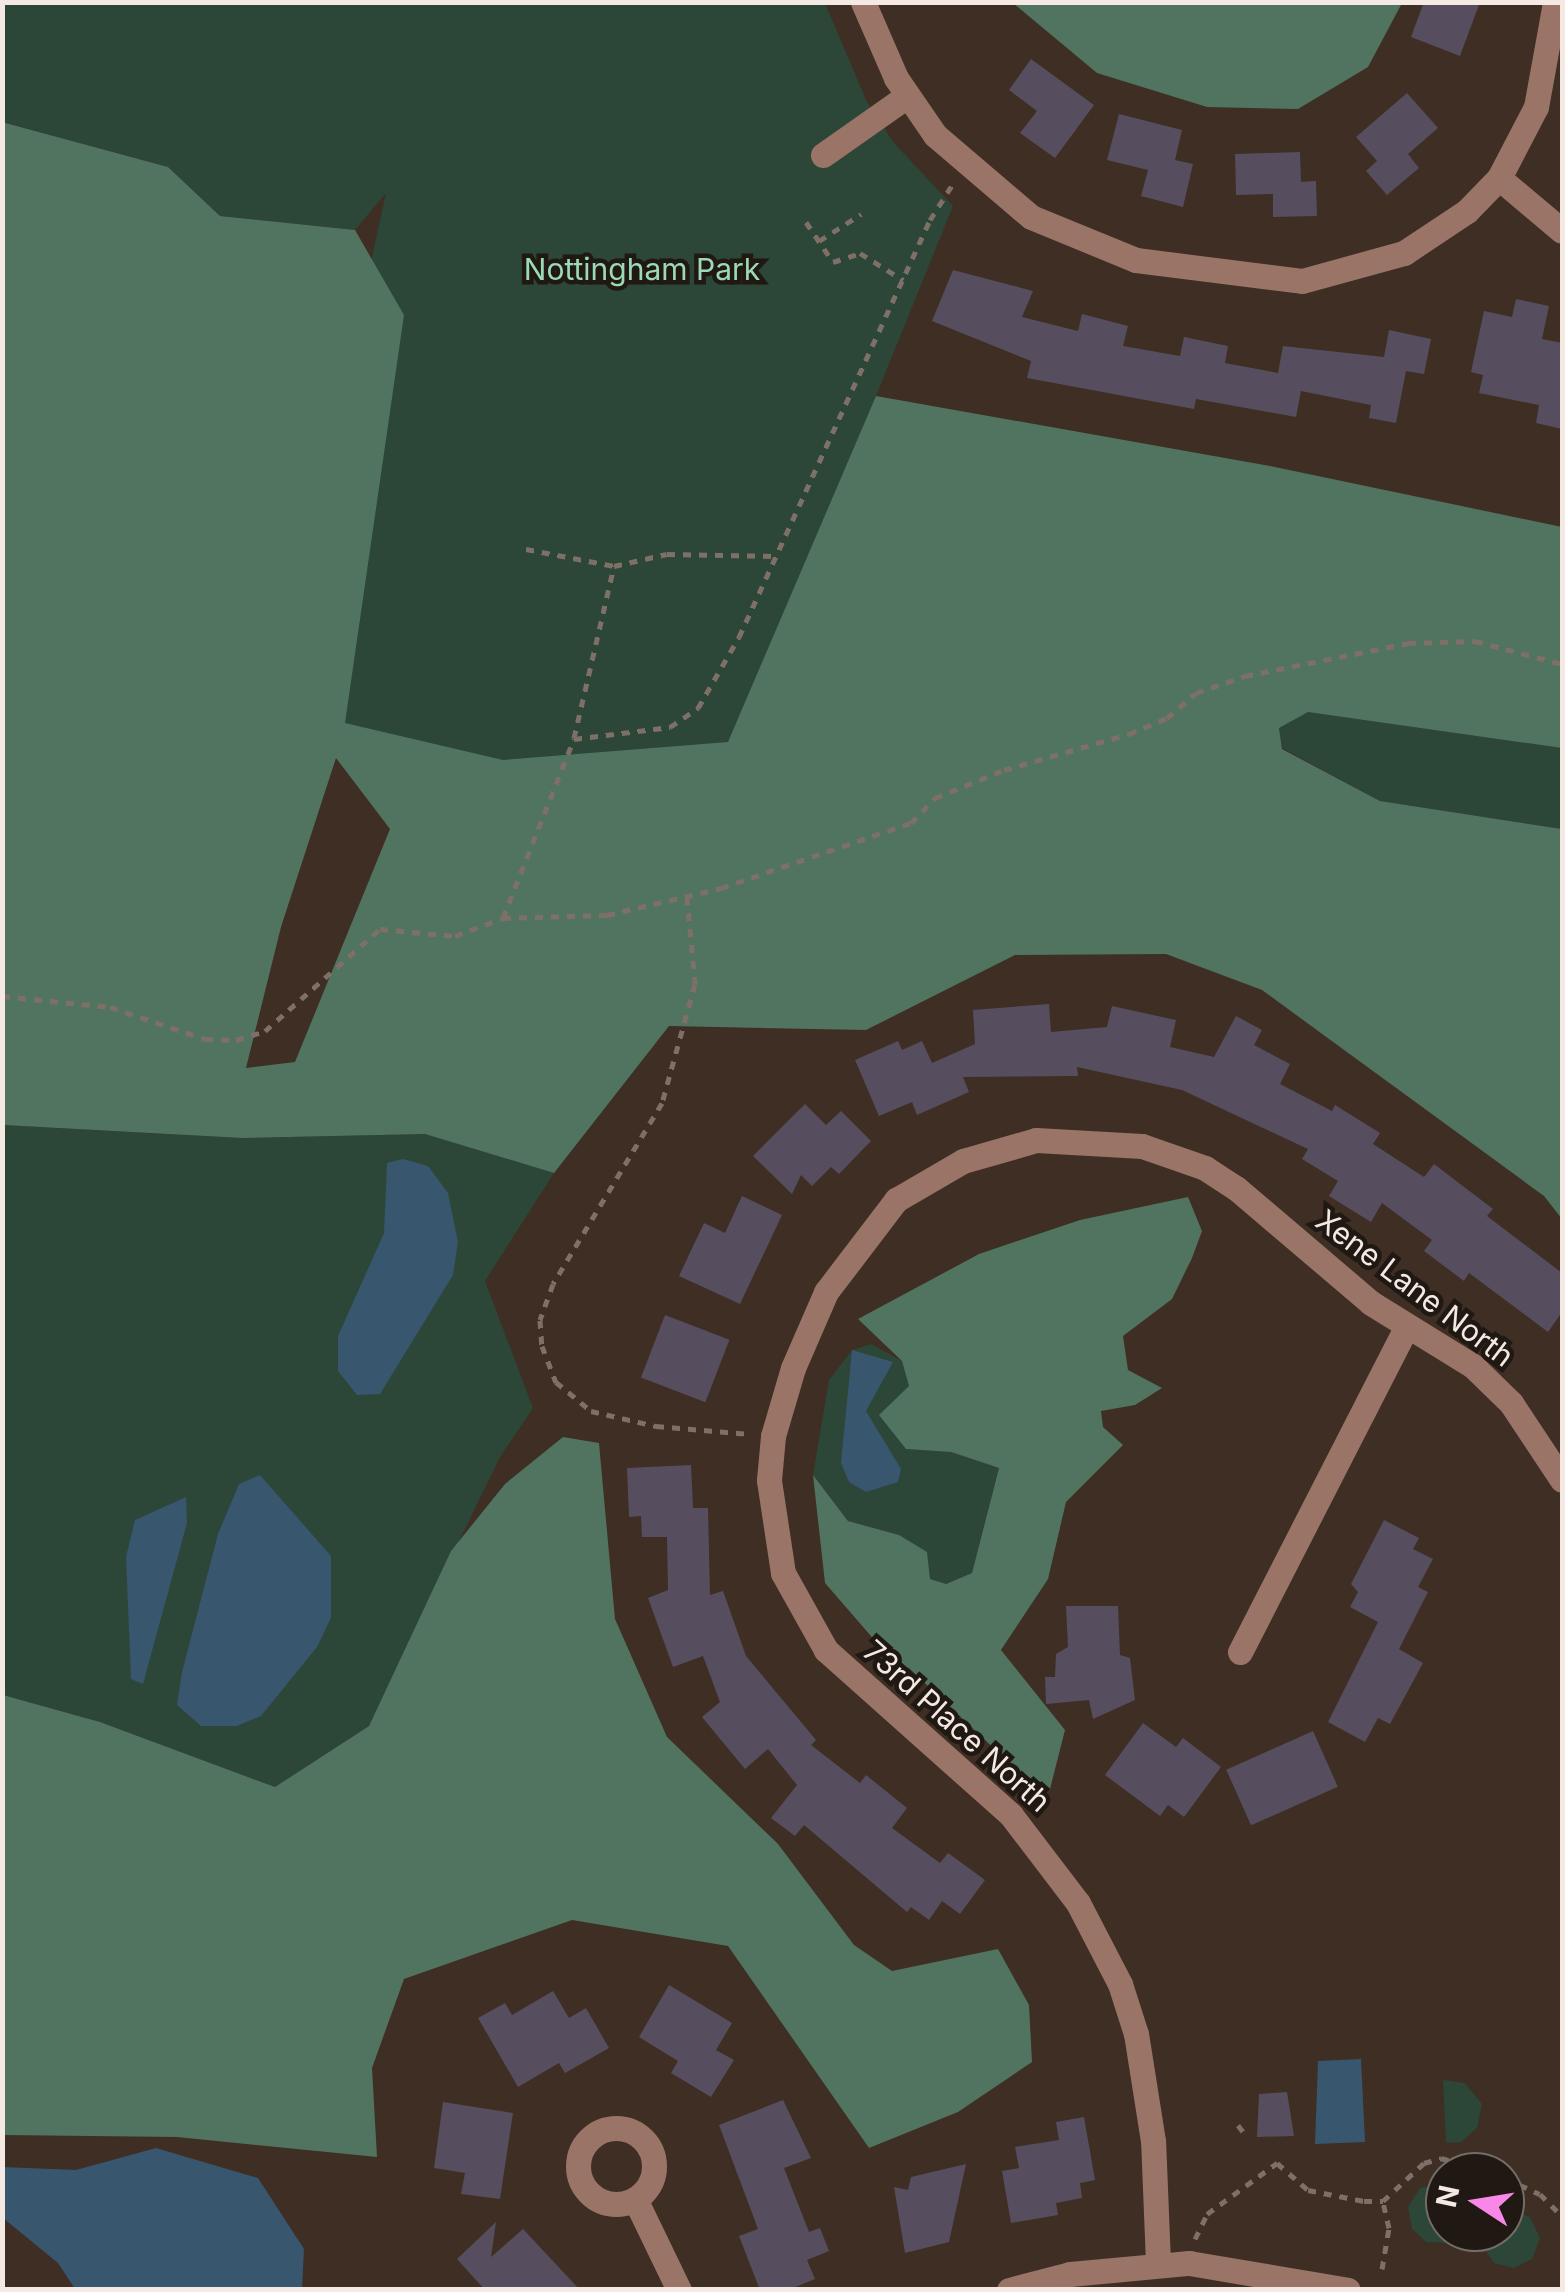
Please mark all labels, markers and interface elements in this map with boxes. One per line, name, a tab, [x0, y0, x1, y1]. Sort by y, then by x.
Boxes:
park label: Nottingham Park	[524, 251, 760, 287]
street label: Xene Lane North	[1309, 1202, 1521, 1374]
street label: 73rd Place North	[856, 1633, 1058, 1819]
north arrow	[1425, 2152, 1525, 2252]
text: N	[1429, 2182, 1466, 2210]

